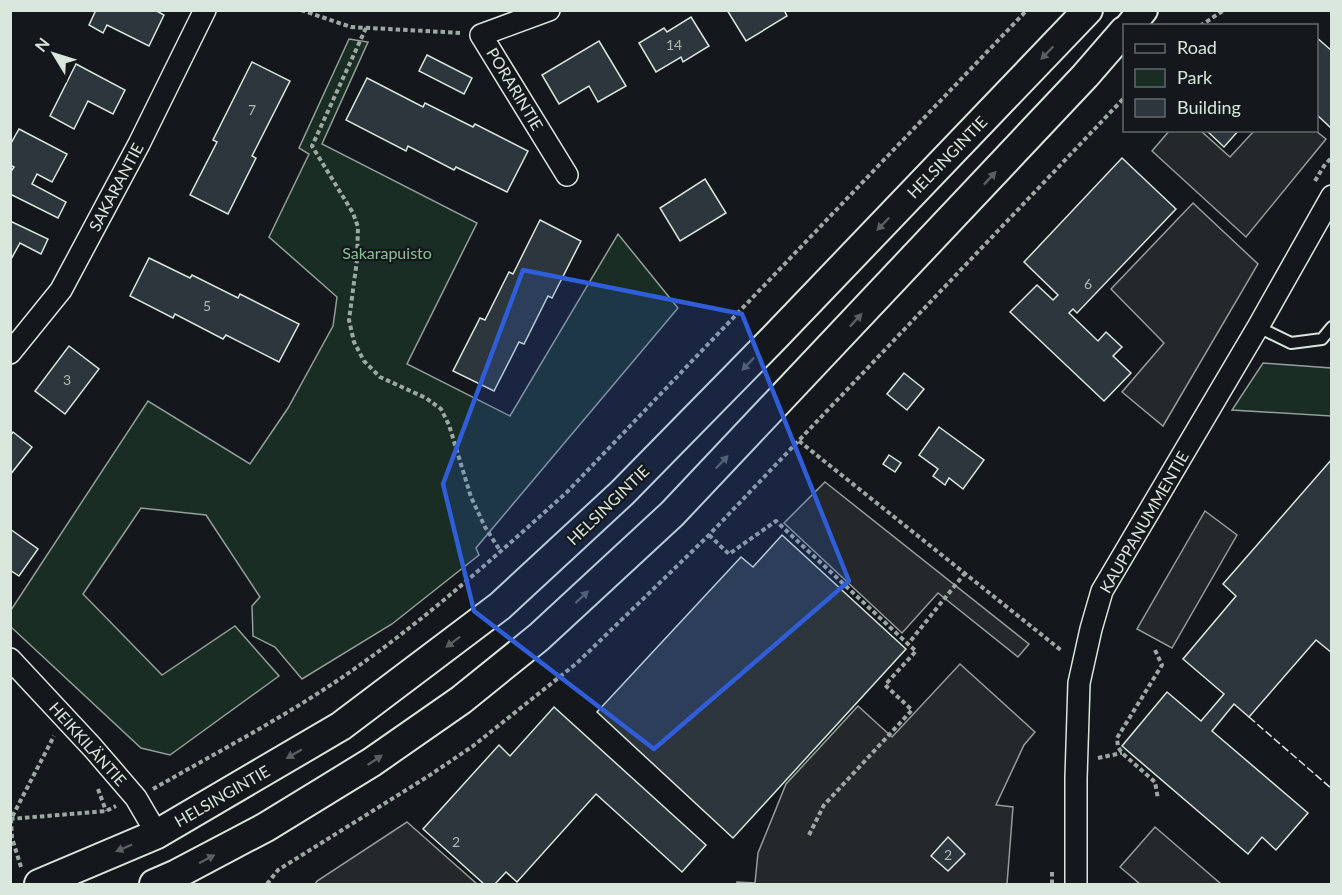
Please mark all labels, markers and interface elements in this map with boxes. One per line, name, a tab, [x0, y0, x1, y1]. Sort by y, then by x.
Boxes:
north arrow	[24, 24, 84, 84]
legend	[1123, 24, 1318, 132]
text: N	[31, 34, 53, 55]
house number: 14	[666, 36, 682, 53]
text: Road	[1177, 36, 1217, 58]
street label: PORARINTIE	[483, 44, 548, 134]
one-way arrow	[1040, 45, 1054, 60]
text: Park	[1177, 66, 1213, 88]
text: Building	[1177, 96, 1241, 118]
house number: 7	[248, 101, 256, 118]
street label: HELSINGINTIE	[903, 112, 991, 202]
street label: SAKARANTIE	[84, 139, 147, 234]
one-way arrow	[983, 170, 997, 185]
one-way arrow	[876, 216, 890, 231]
park label: Sakarapuisto	[342, 243, 432, 262]
house number: 6	[1084, 275, 1092, 292]
house number: 5	[203, 297, 211, 314]
one-way arrow	[849, 313, 862, 328]
one-way arrow	[741, 357, 755, 372]
house number: 3	[63, 371, 71, 388]
street label: KAUPPANUMMENTIE	[1095, 447, 1192, 596]
one-way arrow	[715, 455, 729, 469]
street label: HELSINGINTIE	[563, 461, 653, 549]
one-way arrow	[575, 590, 590, 604]
one-way arrow	[446, 635, 461, 647]
street label: HEIKKILÄNTIE	[46, 698, 131, 789]
one-way arrow	[286, 748, 302, 759]
one-way arrow	[367, 755, 383, 766]
street label: HELSINGINTIE	[171, 761, 273, 830]
house number: 2	[452, 833, 460, 850]
one-way arrow	[115, 844, 133, 854]
house number: 2	[944, 846, 952, 863]
one-way arrow	[199, 854, 216, 864]

